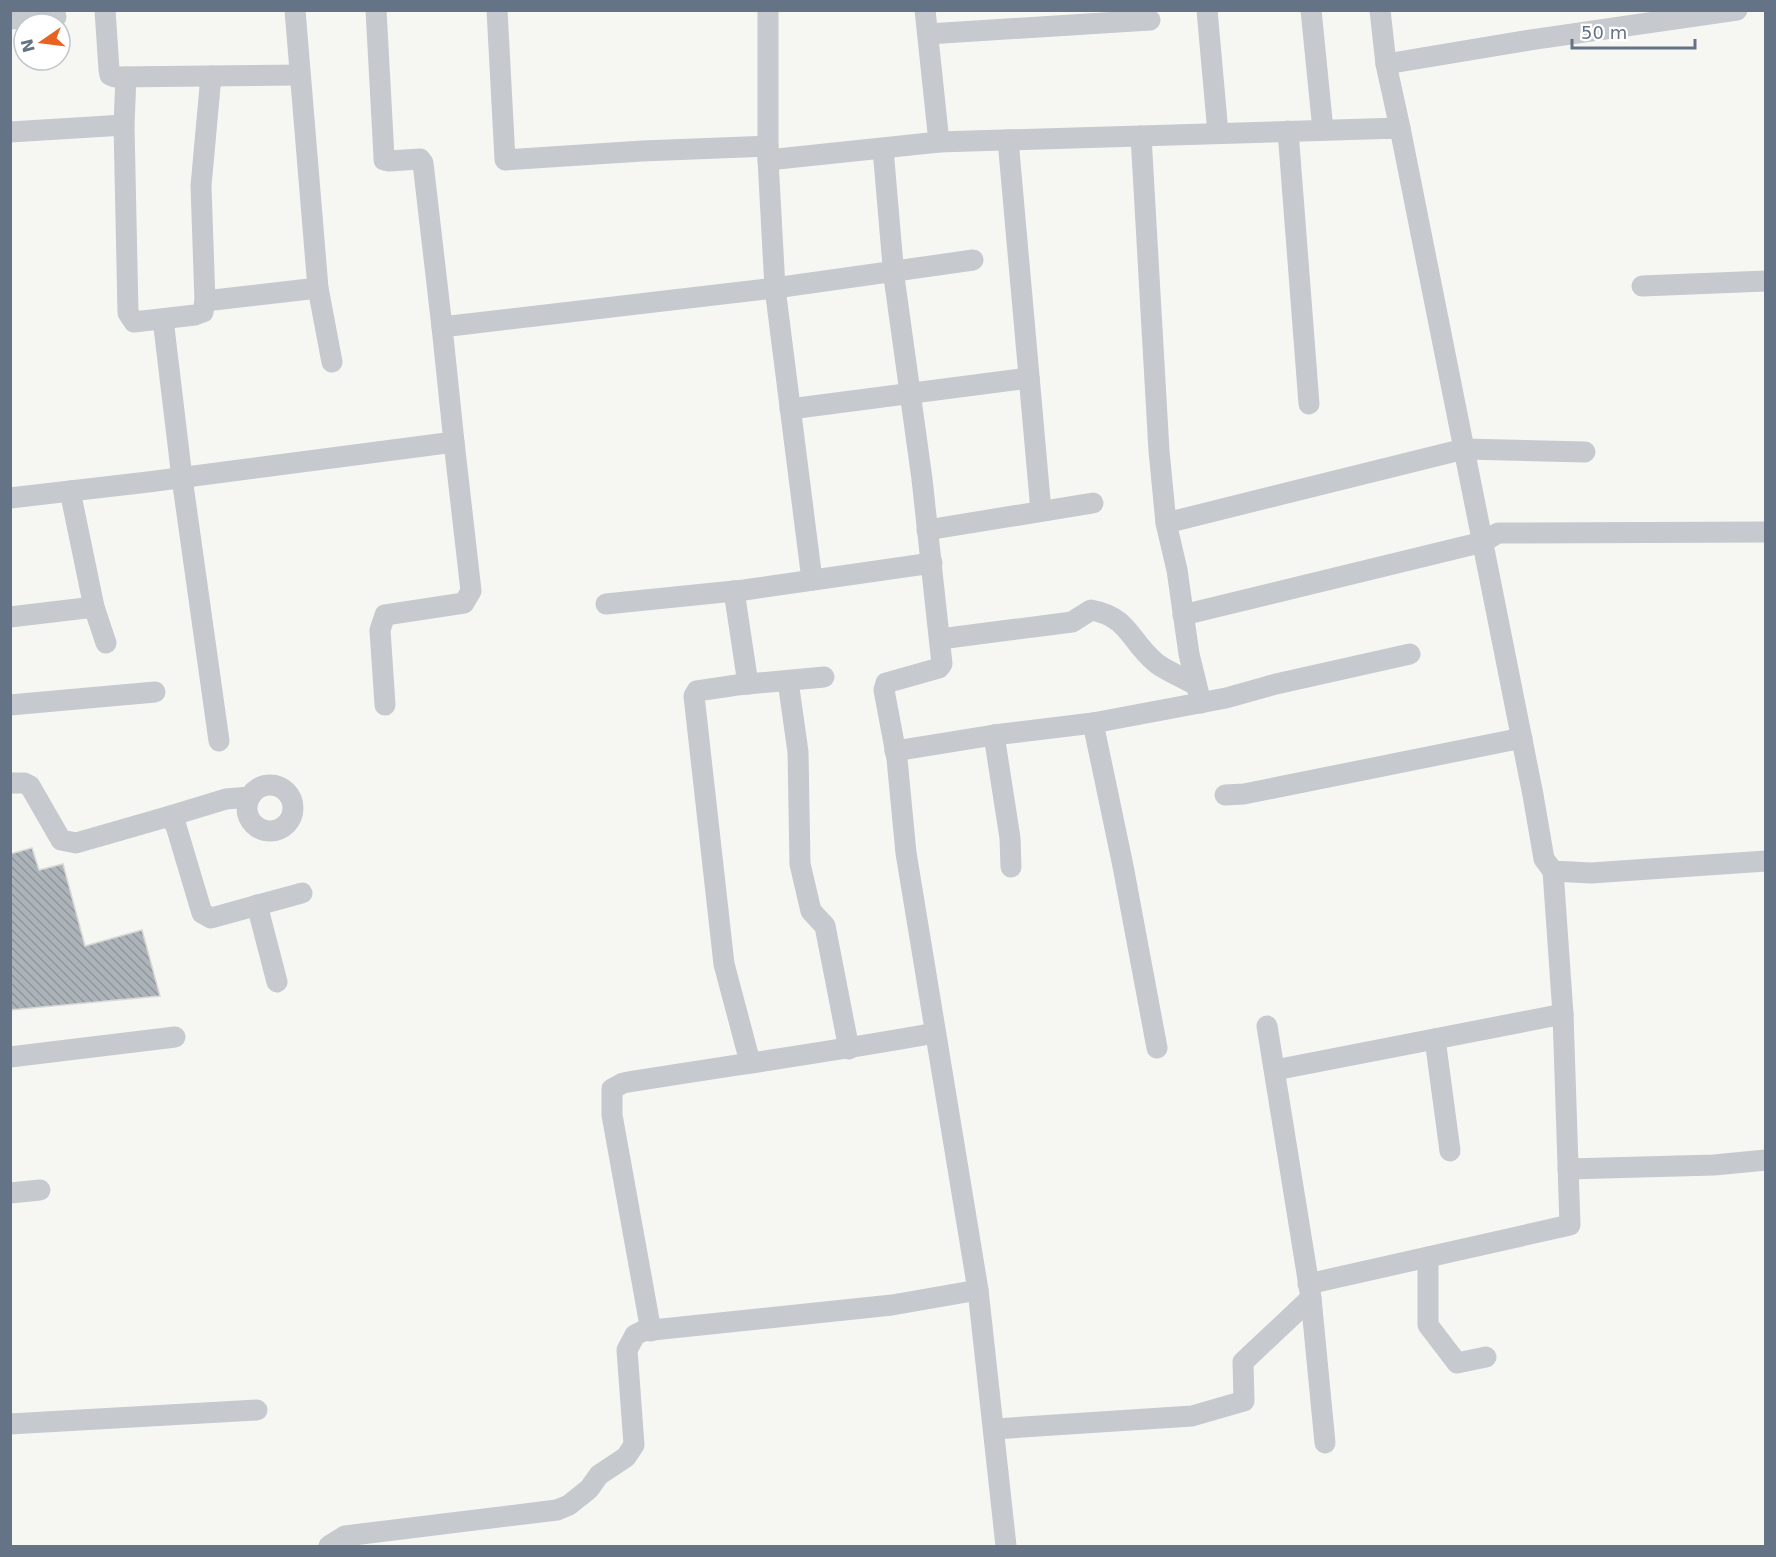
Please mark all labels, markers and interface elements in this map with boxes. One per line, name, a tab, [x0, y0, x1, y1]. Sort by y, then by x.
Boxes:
north arrow	[12, 12, 72, 72]
scale bar	[1572, 12, 1695, 50]
text: 50 m	[1581, 22, 1627, 43]
text: N	[17, 37, 39, 54]

